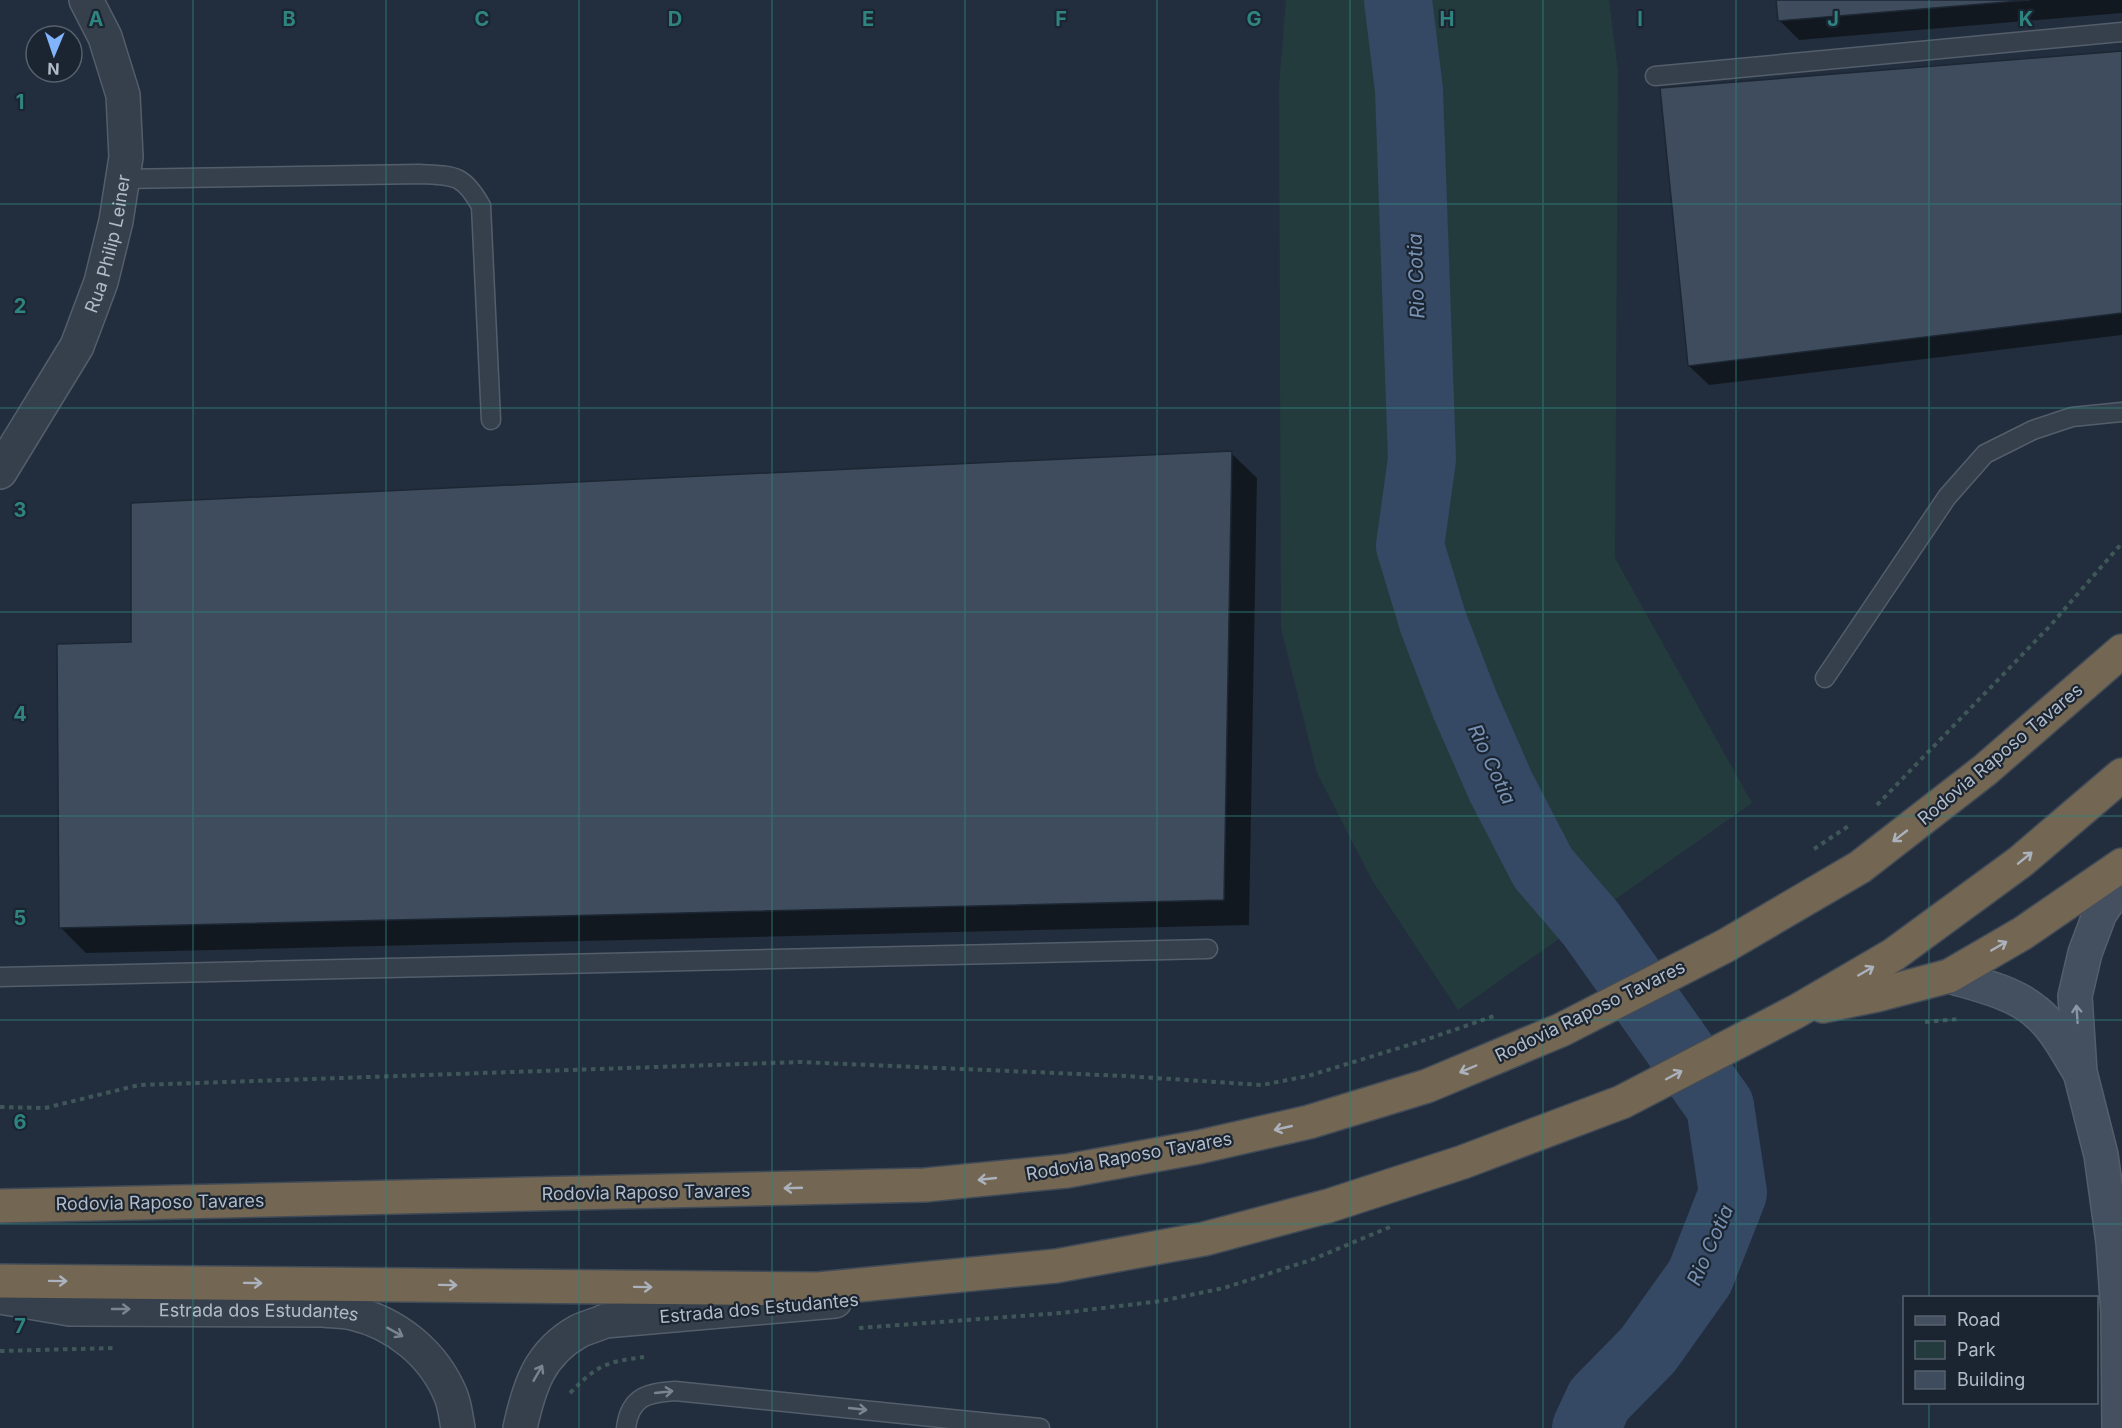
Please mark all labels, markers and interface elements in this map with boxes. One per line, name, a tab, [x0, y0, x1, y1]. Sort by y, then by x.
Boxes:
text: A	[89, 7, 104, 31]
text: B	[282, 7, 296, 31]
text: C	[475, 7, 489, 31]
text: D	[668, 7, 682, 31]
text: E	[862, 7, 874, 31]
text: F	[1055, 7, 1067, 31]
text: G	[1246, 7, 1262, 31]
text: H	[1440, 7, 1454, 31]
text: I	[1637, 7, 1643, 31]
text: J	[1827, 7, 1839, 31]
text: K	[2019, 7, 2033, 31]
north arrow	[24, 24, 84, 84]
text: N	[47, 59, 60, 79]
text: 1	[16, 90, 24, 114]
street label: Rua Philip Leiner	[80, 173, 134, 316]
water label: Rio Cotia	[1403, 233, 1429, 319]
text: 2	[14, 294, 26, 318]
text: 3	[14, 498, 26, 522]
street label: Rodovia Raposo Tavares	[1913, 679, 2087, 829]
text: 4	[13, 702, 27, 726]
water label: Rio Cotia	[1463, 720, 1521, 808]
one-way arrow	[1892, 830, 1908, 843]
one-way arrow	[2017, 851, 2033, 864]
text: 5	[14, 906, 26, 930]
one-way arrow	[1990, 940, 2007, 952]
street label: Rodovia Raposo Tavares	[1492, 956, 1688, 1066]
one-way arrow	[1857, 965, 1874, 977]
one-way arrow	[2071, 1004, 2082, 1024]
one-way arrow	[1460, 1064, 1478, 1075]
one-way arrow	[1665, 1069, 1683, 1080]
text: 6	[14, 1110, 27, 1134]
one-way arrow	[1273, 1122, 1292, 1134]
street label: Rodovia Raposo Tavares	[1024, 1128, 1234, 1184]
one-way arrow	[978, 1174, 998, 1185]
street label: Rodovia Raposo Tavares	[541, 1180, 751, 1204]
one-way arrow	[783, 1183, 803, 1194]
street label: Rodovia Raposo Tavares	[55, 1190, 265, 1214]
water label: Rio Cotia	[1682, 1201, 1738, 1289]
one-way arrow	[48, 1275, 68, 1287]
one-way arrow	[243, 1277, 263, 1289]
one-way arrow	[438, 1279, 458, 1291]
one-way arrow	[633, 1281, 653, 1293]
street label: Estrada dos Estudantes	[658, 1289, 860, 1327]
legend	[1903, 1296, 2098, 1404]
street label: Estrada dos Estudantes	[159, 1299, 361, 1325]
one-way arrow	[110, 1303, 130, 1315]
text: Road	[1957, 1309, 2000, 1330]
text: 7	[14, 1314, 26, 1338]
one-way arrow	[386, 1326, 403, 1338]
text: Park	[1957, 1339, 1996, 1360]
one-way arrow	[532, 1365, 544, 1382]
text: Building	[1957, 1369, 2025, 1390]
one-way arrow	[653, 1386, 673, 1397]
one-way arrow	[847, 1404, 867, 1415]

